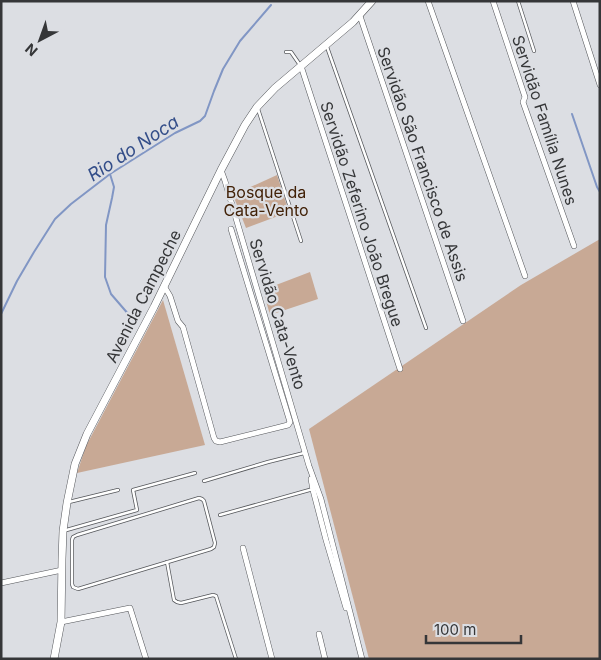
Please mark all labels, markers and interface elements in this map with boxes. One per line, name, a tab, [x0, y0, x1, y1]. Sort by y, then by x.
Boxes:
north arrow	[15, 15, 65, 65]
street label: Servidão Família Nunes	[508, 32, 582, 208]
text: N	[22, 40, 41, 60]
street label: Servidão São Francisco de Assis	[373, 44, 473, 284]
street label: Servidão Zeferino João Bregue	[316, 99, 408, 329]
water label: Rio do Noca	[83, 111, 183, 185]
park label: Bosque da Cata-Vento	[223, 182, 309, 220]
street label: Avenida Campeche	[101, 226, 185, 366]
street label: Servidão Cata-Vento	[246, 236, 310, 392]
scale bar	[426, 612, 521, 644]
text: 100 m	[434, 620, 476, 639]

